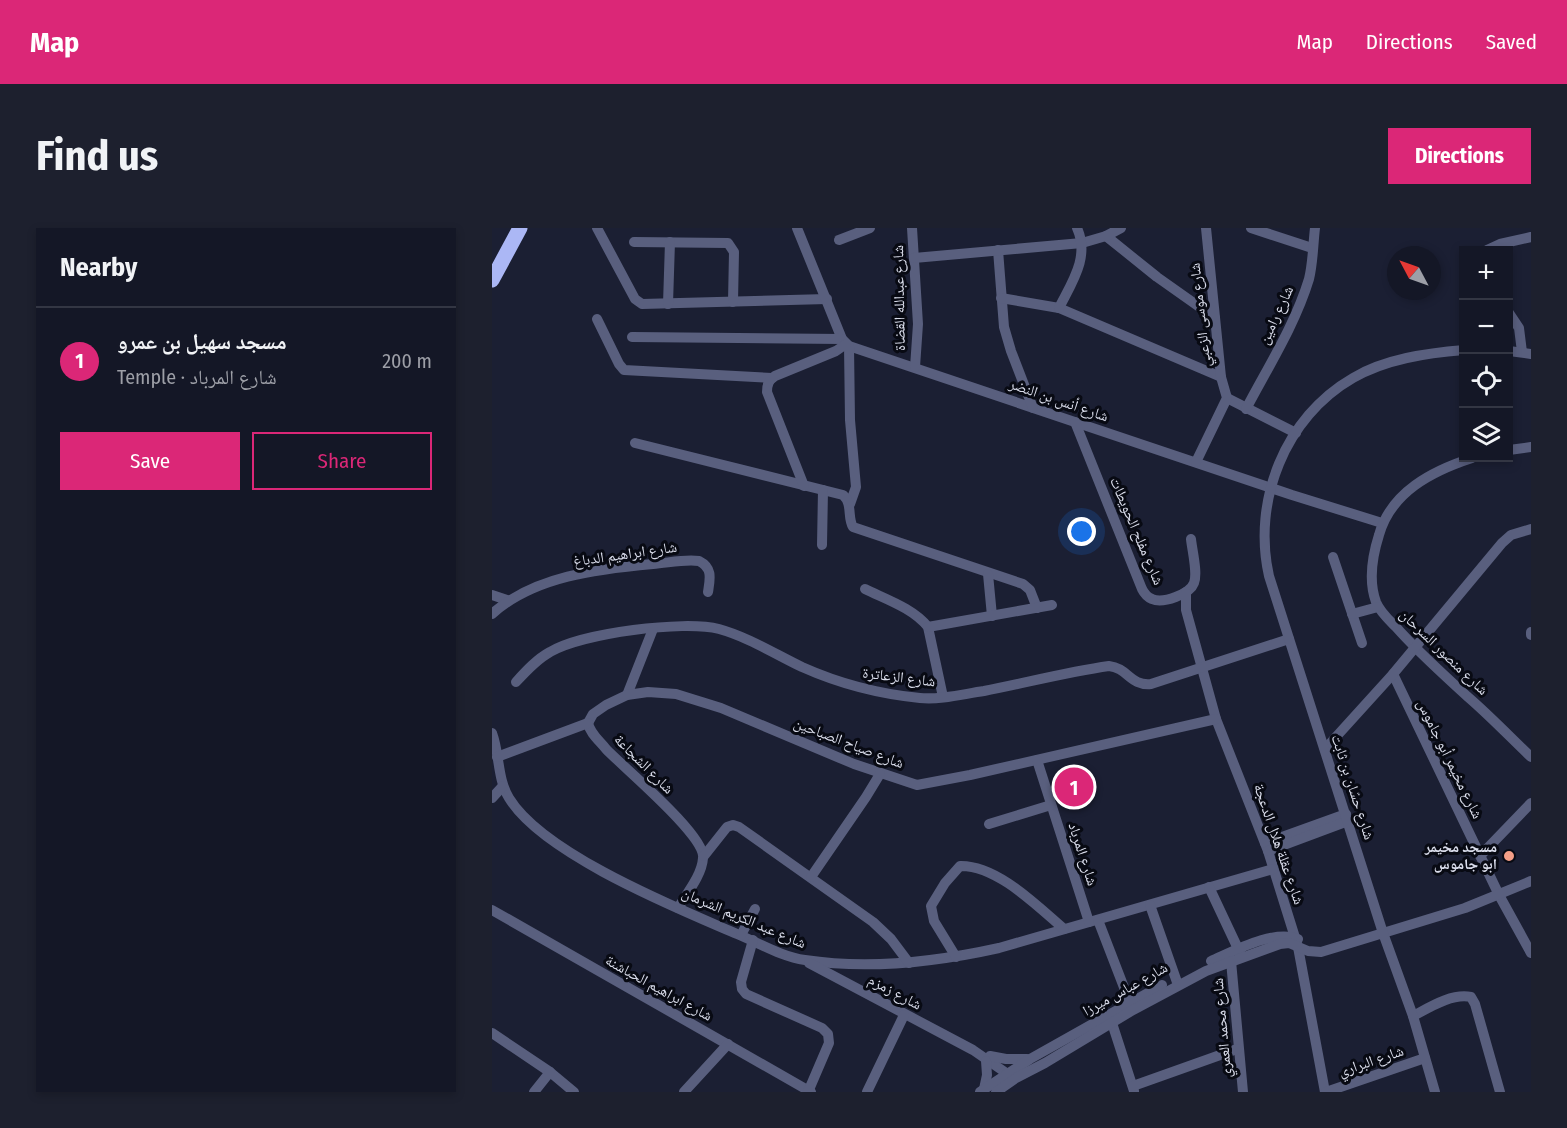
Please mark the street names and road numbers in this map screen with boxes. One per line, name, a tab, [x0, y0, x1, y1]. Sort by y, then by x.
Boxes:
street label: شارع عبدالله القضاة	[889, 245, 910, 351]
street label: شارع موسى الزعبي	[1186, 262, 1217, 368]
street label: شارع رامين	[1255, 283, 1298, 348]
street label: شارع أنس بن النضر	[1006, 374, 1111, 426]
street label: شارع مفلح الحويطات	[1105, 474, 1168, 588]
street label: شارع ابراهيم الدباغ	[572, 538, 678, 571]
street label: شارع منصور السرحان	[1395, 605, 1492, 700]
street label: شارع الزعاترة	[861, 664, 937, 691]
street label: شارع مخيمر أبو جاموس	[1412, 696, 1487, 822]
street label: شارع صياح الصباحين	[791, 714, 907, 773]
street label: شارع الشجاعة	[610, 730, 678, 798]
street label: شارع حسّان بن ثابت	[1327, 732, 1378, 842]
street label: شارع عقلة هلال الدعجة	[1249, 781, 1308, 907]
street label: شارع المرباد	[1063, 820, 1102, 888]
street label: شارع عبد الكريم الشرمان	[679, 884, 809, 953]
street label: شارع ابراهيم الحباشنة	[602, 951, 716, 1026]
street label: شارع عباس ميرزا	[1079, 958, 1171, 1021]
street label: شارع زمزم	[865, 970, 925, 1015]
street label: شارع محمد العمري	[1209, 977, 1238, 1079]
street label: شارع البراري	[1336, 1041, 1407, 1083]

